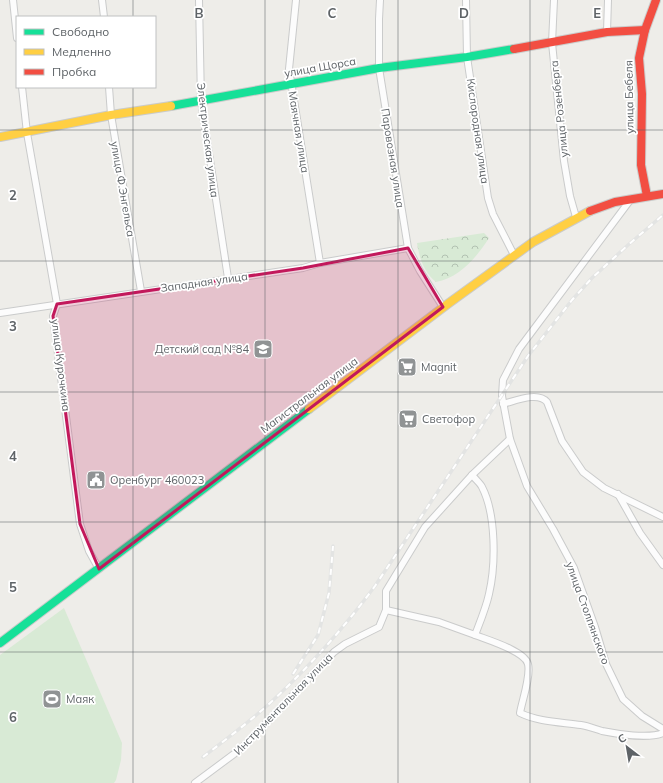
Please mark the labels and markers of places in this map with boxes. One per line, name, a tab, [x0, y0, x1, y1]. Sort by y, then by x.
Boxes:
school or university icon: Детский сад №84	[252, 338, 274, 360]
place label: Детский сад №84	[155, 342, 249, 356]
supermarket icon: Magnit	[396, 356, 418, 378]
place label: Magnit	[421, 360, 457, 374]
supermarket icon: Светофор	[397, 408, 419, 430]
place label: Светофор	[422, 412, 476, 426]
public building icon: Оренбург 460023	[85, 469, 107, 491]
place label: Оренбург 460023	[110, 473, 204, 487]
sports icon: Маяк	[41, 688, 63, 710]
place label: Маяк	[66, 692, 94, 706]

